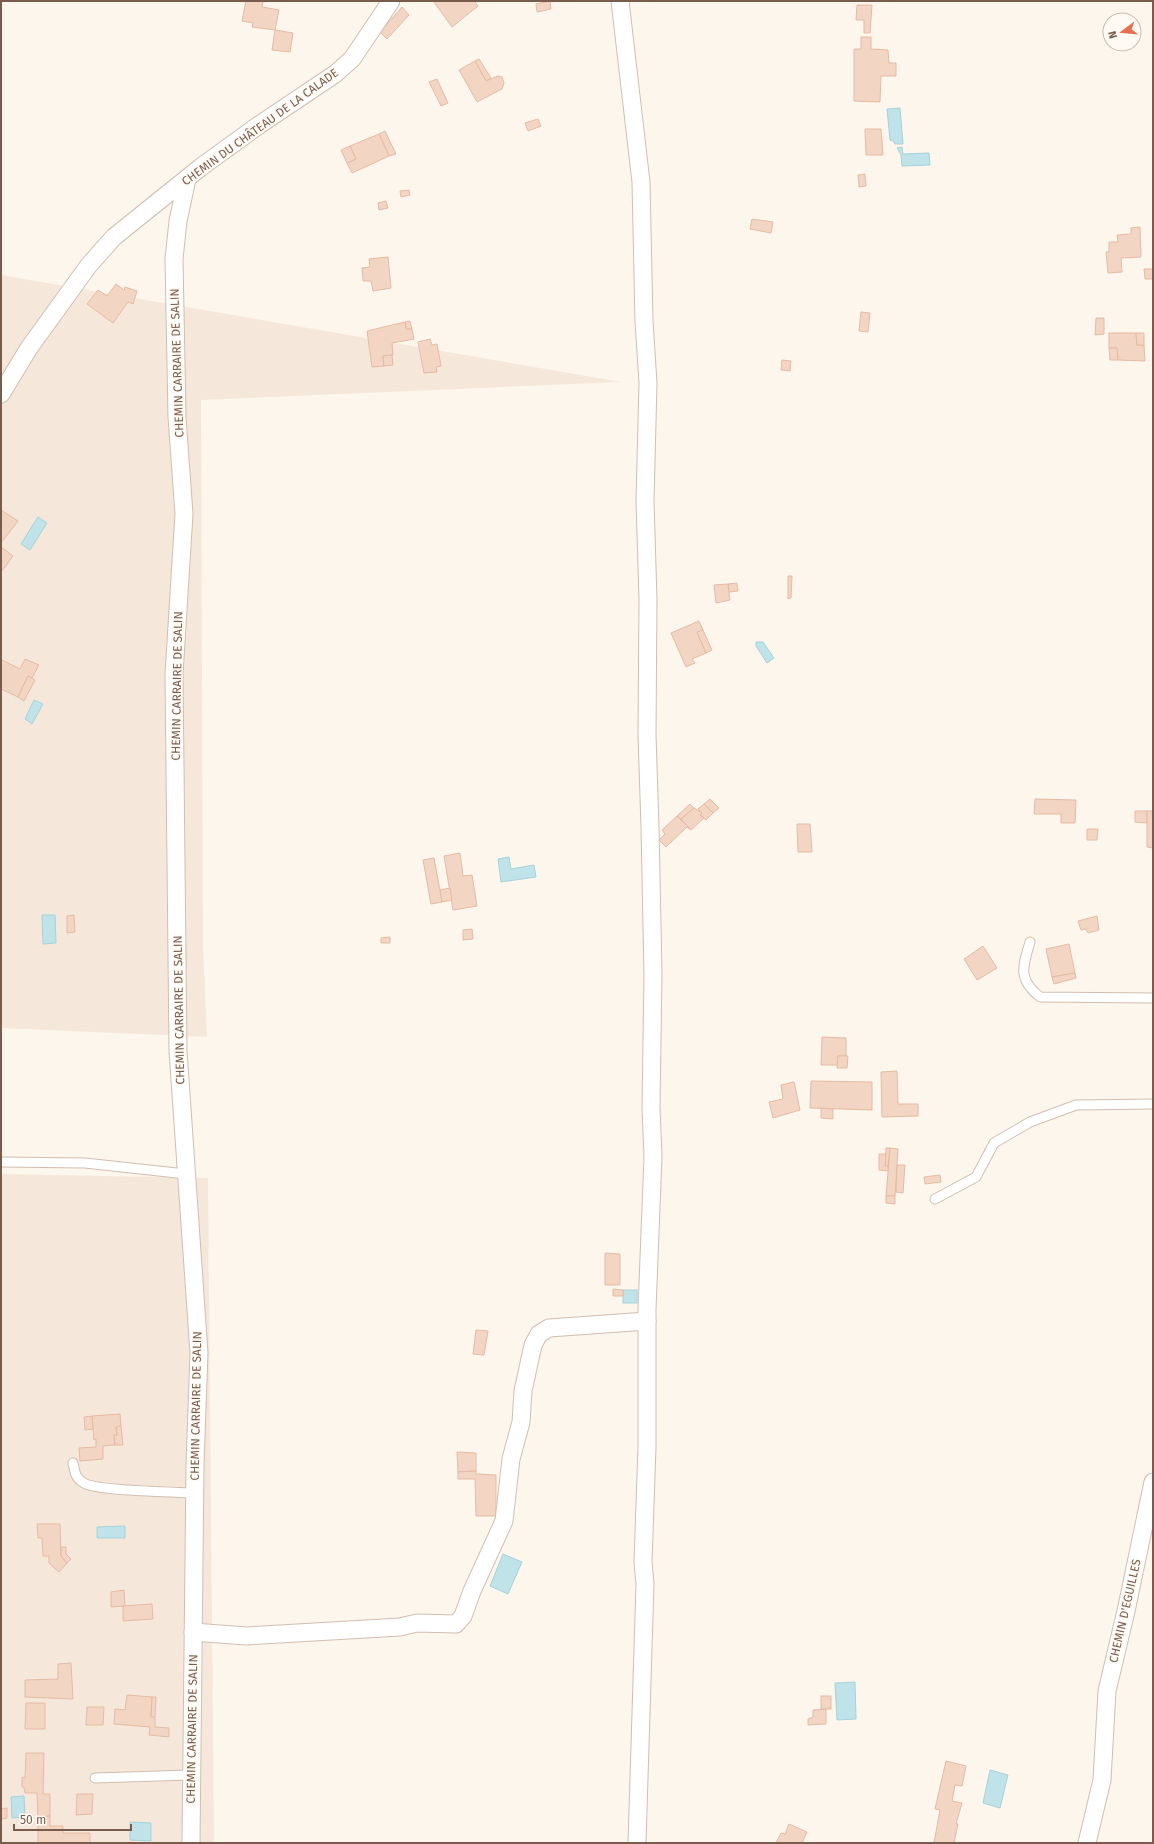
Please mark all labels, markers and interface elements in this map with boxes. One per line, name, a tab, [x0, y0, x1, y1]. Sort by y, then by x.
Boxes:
north arrow	[1102, 12, 1142, 52]
text: N	[1106, 29, 1120, 40]
street label: CHEMIN DU CHÂTEAU DE LA CALADE	[178, 65, 341, 189]
street label: CHEMIN CARRAIRE DE SALIN	[167, 288, 187, 438]
street label: CHEMIN CARRAIRE DE SALIN	[169, 611, 185, 761]
street label: CHEMIN CARRAIRE DE SALIN	[171, 935, 187, 1085]
street label: CHEMIN CARRAIRE DE SALIN	[188, 1331, 204, 1481]
street label: CHEMIN D'EGUILLES	[1106, 1557, 1144, 1664]
street label: CHEMIN CARRAIRE DE SALIN	[184, 1654, 200, 1804]
scale bar	[14, 1806, 131, 1832]
text: 50 m	[20, 1813, 46, 1827]

